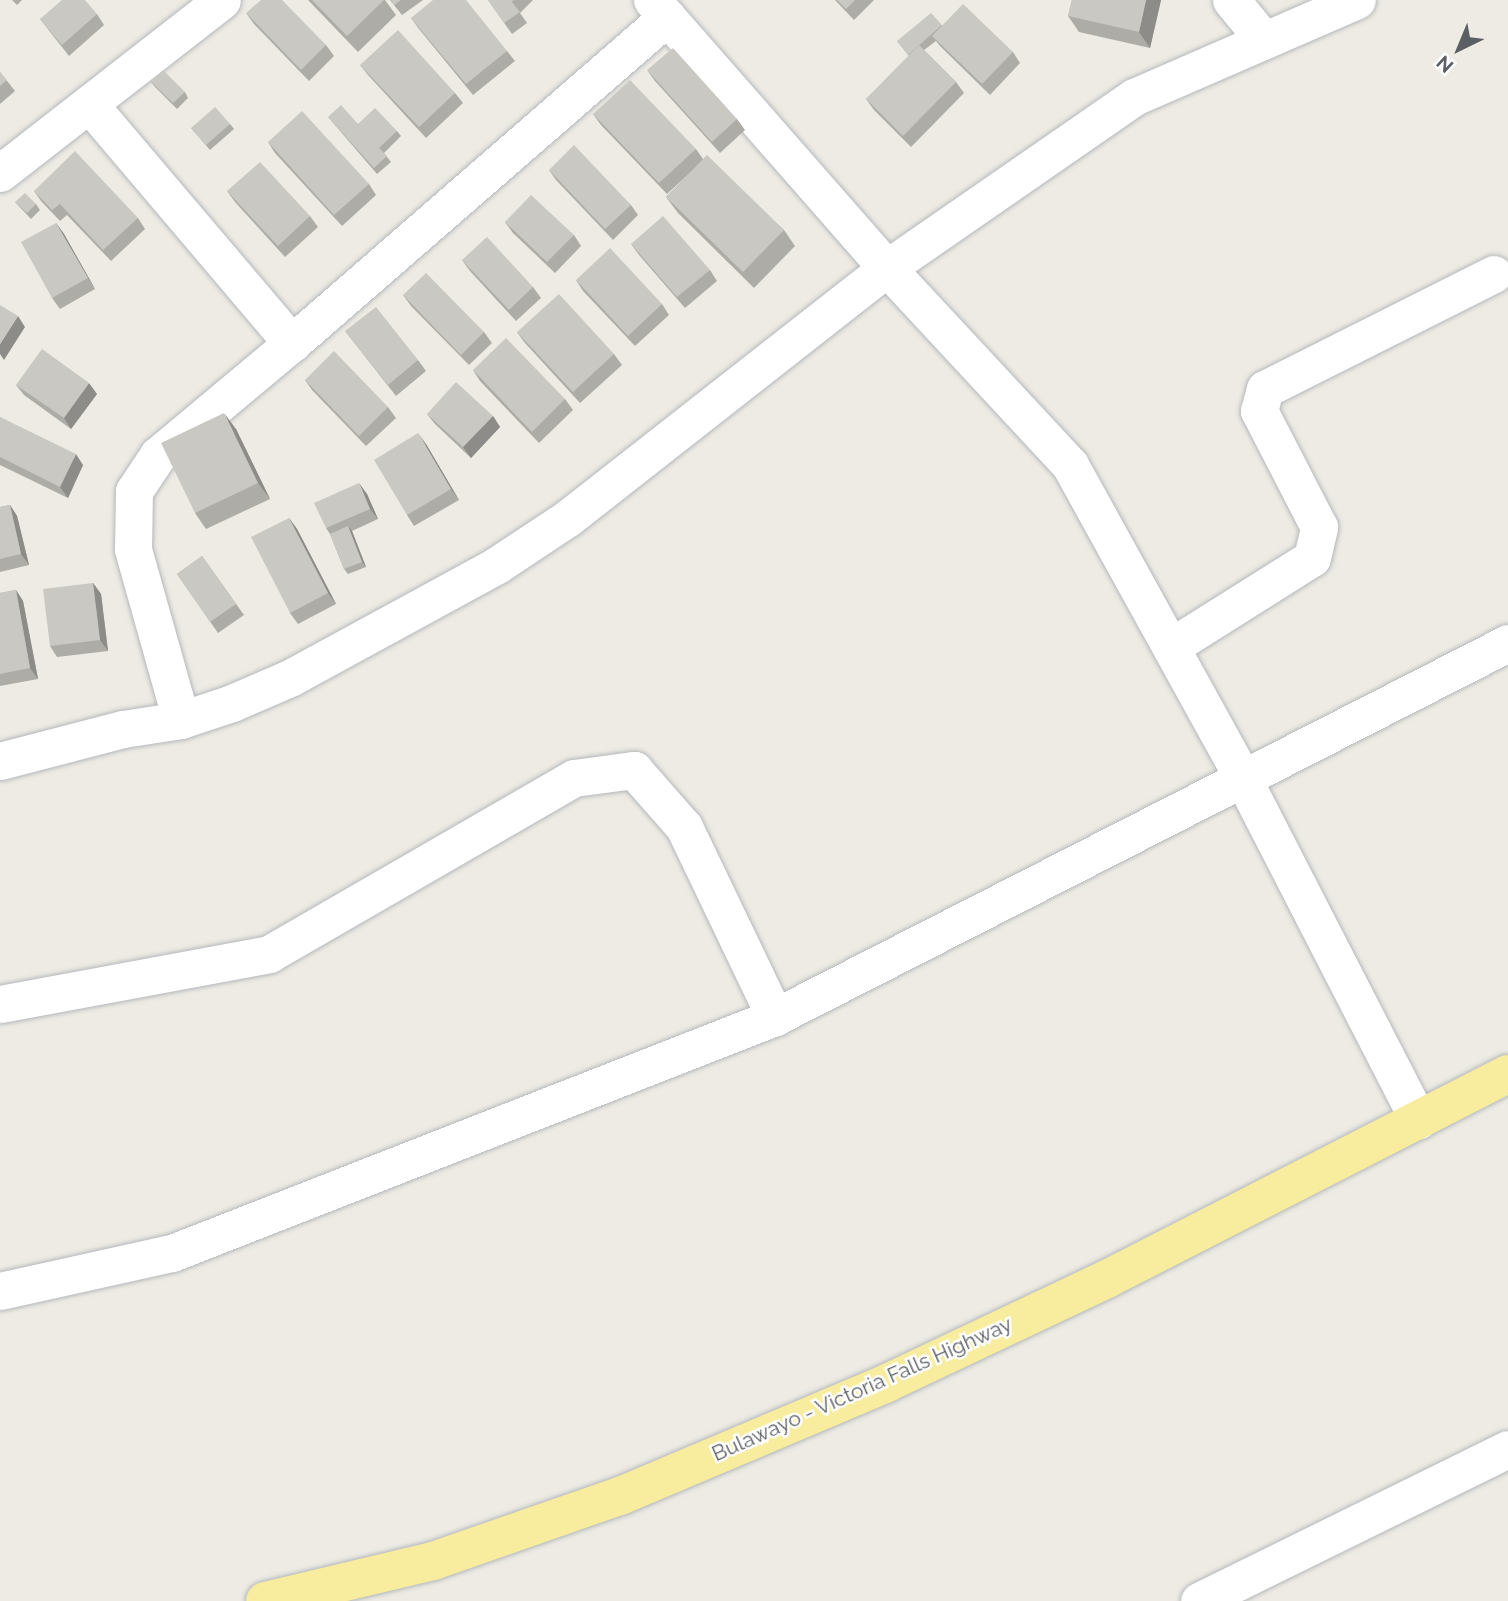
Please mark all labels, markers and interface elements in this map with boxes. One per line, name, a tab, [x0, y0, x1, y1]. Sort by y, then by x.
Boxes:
north arrow	[1424, 14, 1494, 84]
text: N	[1432, 51, 1457, 77]
street label: Bulawayo - Victoria Falls Highway	[708, 1311, 1016, 1467]

